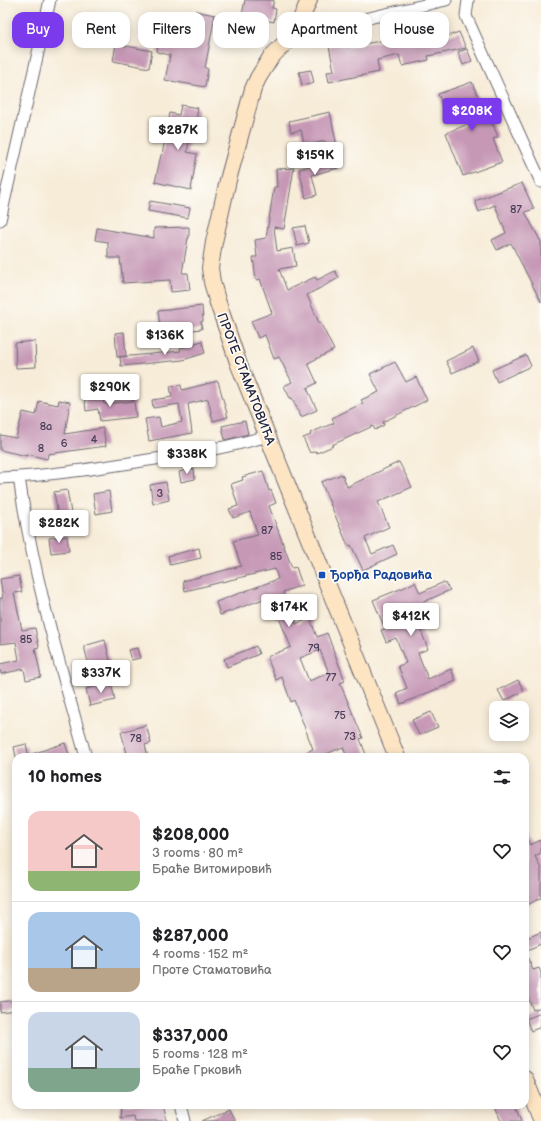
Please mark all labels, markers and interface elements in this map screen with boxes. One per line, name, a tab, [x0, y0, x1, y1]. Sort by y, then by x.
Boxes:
chip: Buy	[12, 12, 64, 48]
chip: Rent	[72, 12, 130, 48]
chip: Filters	[138, 12, 205, 48]
chip: New	[213, 12, 269, 48]
chip: Apartment	[277, 12, 372, 48]
chip: House	[380, 12, 449, 48]
pin: $208K	[444, 98, 500, 132]
text: $208K	[452, 103, 492, 119]
pin: $287K	[150, 117, 206, 151]
text: $287K	[158, 122, 198, 138]
pin: $159K	[287, 142, 343, 176]
text: $159K	[296, 147, 334, 163]
house number: 87	[510, 203, 522, 216]
street label: ПРОТЕ СТАМАТОВИЋА	[213, 311, 279, 447]
pin: $136K	[137, 322, 193, 356]
text: $136K	[146, 327, 184, 343]
pin: $290K	[82, 374, 138, 408]
text: $290K	[90, 379, 130, 395]
house number: 8a	[40, 420, 52, 433]
house number: 4	[91, 433, 98, 446]
house number: 6	[61, 437, 68, 450]
pin: $338K	[159, 441, 215, 475]
house number: 8	[38, 442, 44, 455]
text: $338K	[167, 446, 207, 462]
house number: 3	[157, 487, 164, 500]
pin: $282K	[31, 510, 87, 544]
text: $282K	[39, 515, 79, 531]
house number: 87	[261, 524, 273, 537]
house number: 85	[270, 550, 282, 563]
place label: Ђорђа Радовића	[329, 567, 432, 583]
marker: Ђорђа Радовића	[317, 570, 327, 580]
pin: $174K	[261, 594, 317, 628]
text: $174K	[270, 599, 308, 615]
pin: $412K	[383, 603, 439, 637]
text: $412K	[392, 608, 430, 624]
house number: 85	[20, 633, 32, 646]
house number: 79	[308, 642, 320, 655]
pin: $337K	[73, 660, 129, 694]
text: $337K	[81, 665, 121, 681]
house number: 77	[326, 671, 337, 684]
map controls	[489, 701, 529, 741]
button: layers	[489, 701, 529, 741]
house number: 75	[334, 709, 346, 722]
house number: 73	[344, 730, 356, 743]
house number: 78	[130, 732, 142, 745]
icon: filters	[491, 766, 513, 788]
text: 10 homes	[28, 767, 102, 787]
text: $208,000	[152, 825, 229, 845]
icon: home	[60, 827, 108, 875]
icon: heart	[491, 840, 513, 862]
text: 3 rooms · 80 m²	[152, 845, 243, 861]
text: Браће Витомировић	[152, 861, 272, 877]
text: $287,000	[152, 926, 229, 946]
icon: home	[60, 928, 108, 976]
icon: heart	[491, 941, 513, 963]
text: 4 rooms · 152 m²	[152, 946, 248, 962]
text: Проте Стаматовића	[152, 962, 272, 978]
text: $337,000	[152, 1026, 228, 1046]
icon: home	[60, 1028, 108, 1076]
icon: heart	[491, 1041, 513, 1063]
text: 5 rooms · 128 m²	[152, 1046, 248, 1062]
text: Браће Грковић	[152, 1062, 242, 1078]

